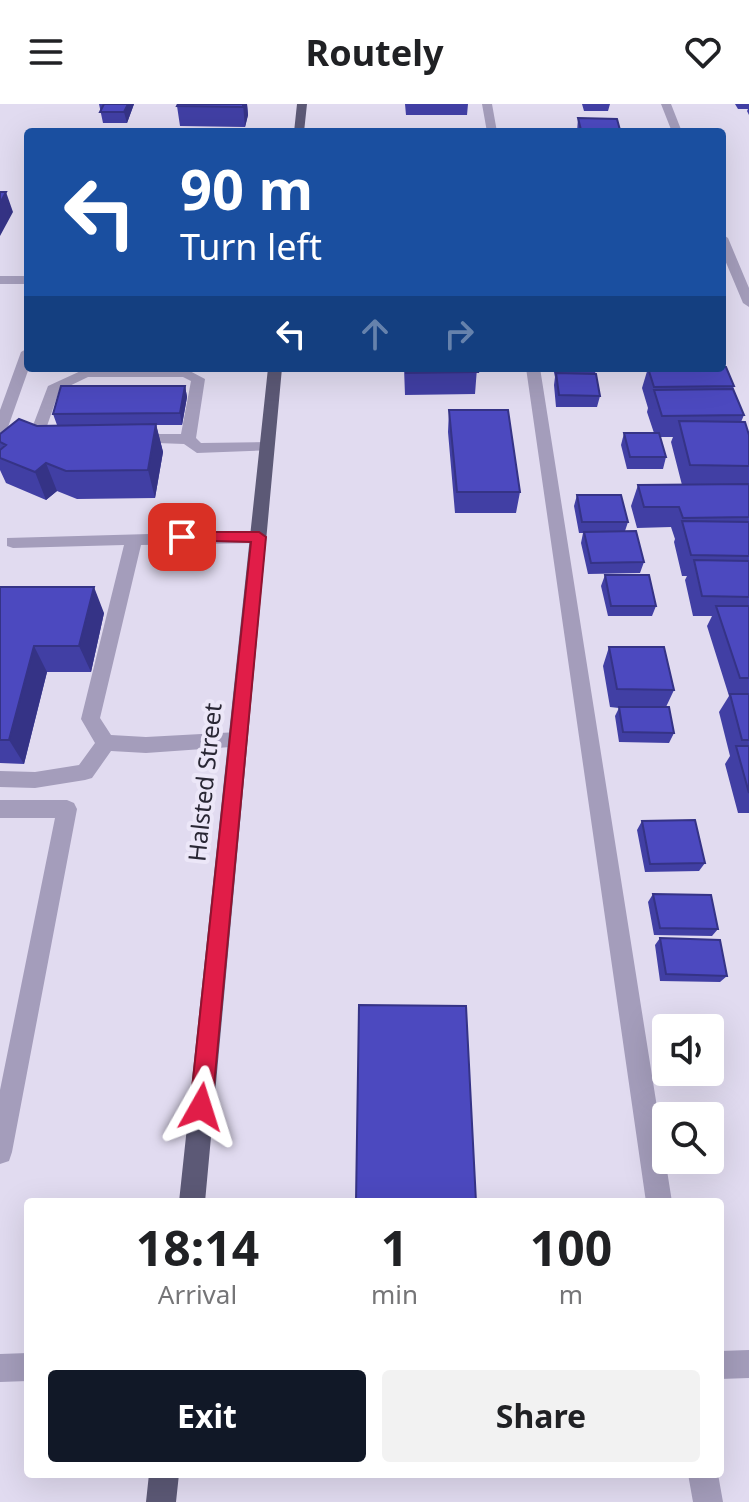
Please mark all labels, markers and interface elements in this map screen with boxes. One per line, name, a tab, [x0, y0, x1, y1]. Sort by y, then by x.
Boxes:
text: Routely	[306, 28, 443, 77]
icon: menu	[24, 30, 68, 74]
icon: heart	[681, 30, 725, 74]
text: 90 m	[180, 150, 313, 226]
icon: left	[48, 160, 152, 264]
text: Turn left	[180, 222, 322, 271]
icon: left	[269, 312, 313, 356]
icon: ahead	[353, 312, 397, 356]
icon: right	[437, 312, 481, 356]
pin	[148, 503, 216, 571]
icon: arrive	[160, 515, 204, 559]
street label: Halsted Street	[179, 701, 229, 863]
map controls	[652, 1014, 724, 1174]
button: sound	[652, 1014, 724, 1086]
position arrow	[159, 1065, 243, 1149]
button: search	[652, 1102, 724, 1174]
text: 18:14	[136, 1215, 259, 1280]
text: 1	[381, 1215, 408, 1280]
text: 100	[530, 1215, 612, 1280]
text: Arrival	[158, 1276, 237, 1312]
text: min	[371, 1276, 418, 1312]
text: m	[559, 1276, 583, 1312]
button: Exit	[48, 1370, 366, 1462]
button: Share	[382, 1370, 700, 1462]

